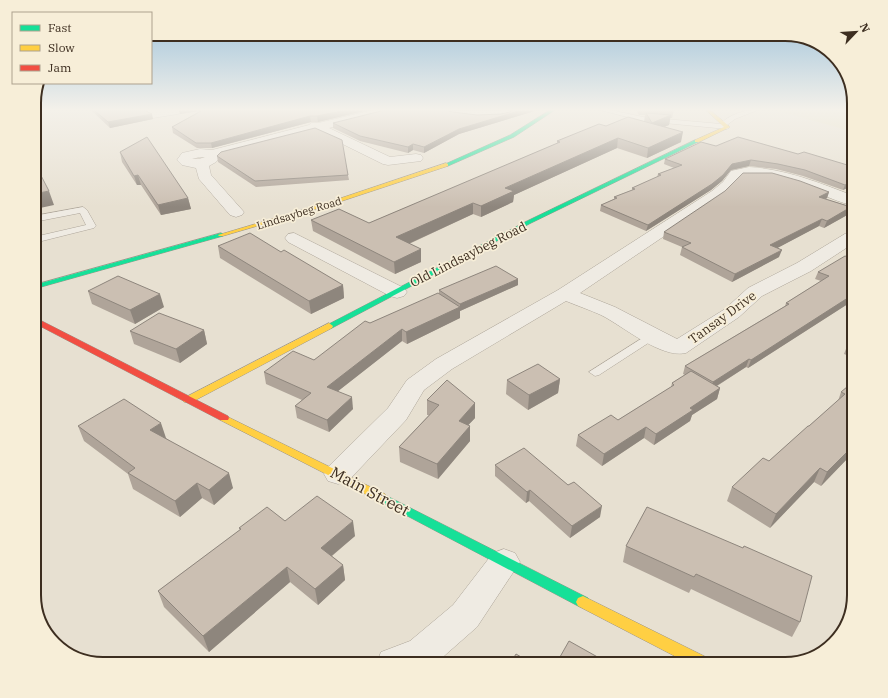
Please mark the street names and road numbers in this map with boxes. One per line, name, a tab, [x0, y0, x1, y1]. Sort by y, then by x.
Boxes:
street label: Lindsaybeg Road	[255, 193, 344, 233]
street label: Old Lindsaybeg Road	[407, 218, 529, 291]
street label: Tansay Drive	[685, 287, 759, 348]
street label: Main Street	[327, 462, 413, 520]

